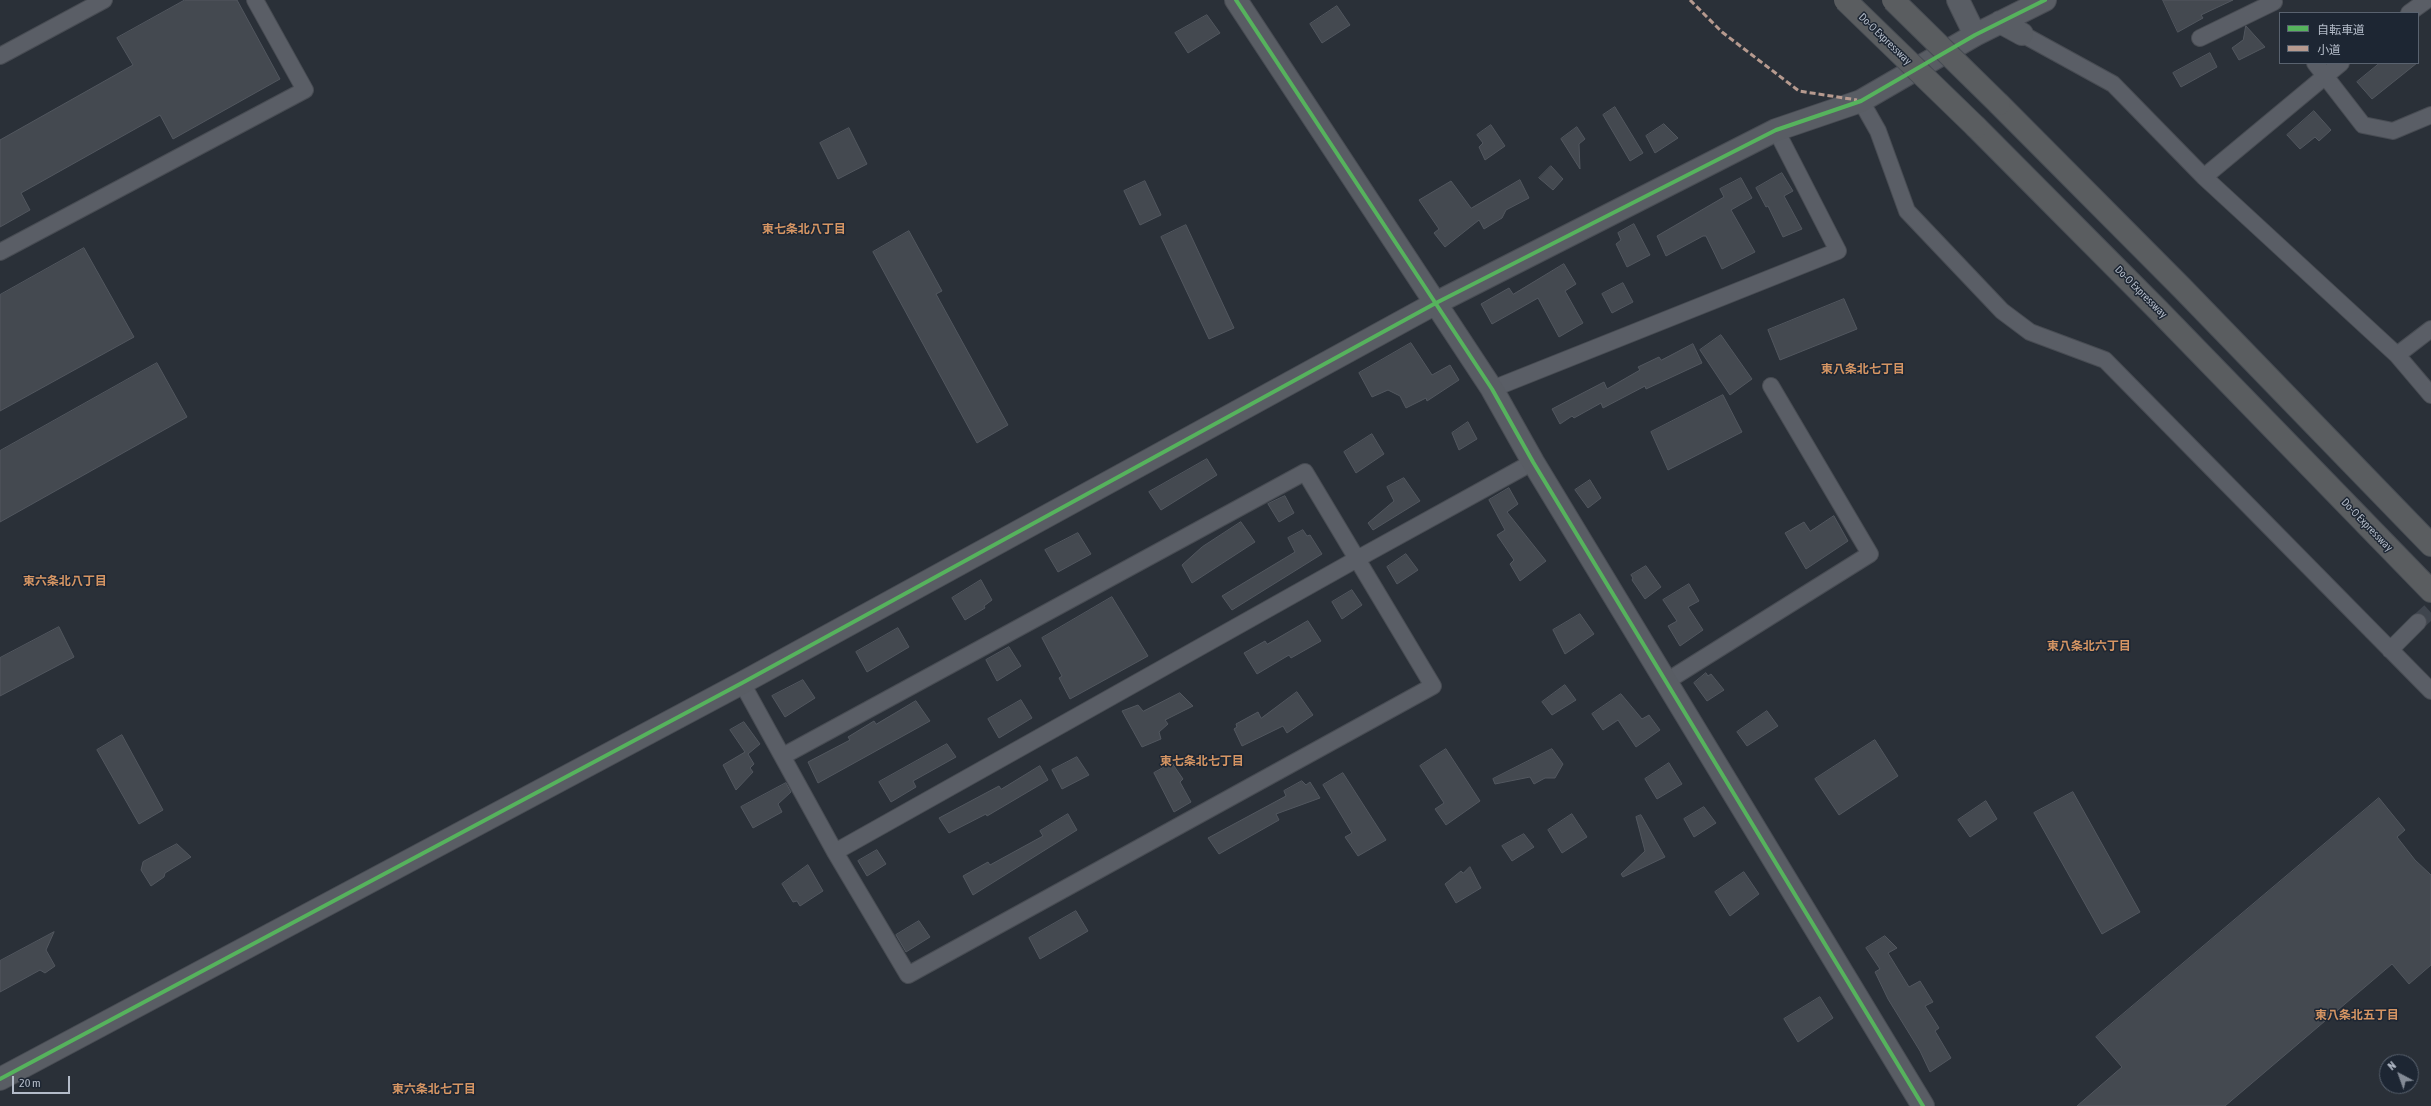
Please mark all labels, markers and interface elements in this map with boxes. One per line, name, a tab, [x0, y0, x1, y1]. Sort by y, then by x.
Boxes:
street label: Do-O Expressway	[1856, 10, 1914, 68]
legend	[2279, 12, 2419, 64]
text: 自転車道	[2317, 23, 2365, 37]
text: 小道	[2317, 43, 2341, 57]
district label: 東七条北八丁目	[762, 222, 846, 236]
street label: Do-O Expressway	[2112, 263, 2170, 321]
district label: 東八条北七丁目	[1821, 362, 1905, 376]
street label: Do-O Expressway	[2338, 496, 2396, 554]
district label: 東六条北八丁目	[23, 574, 107, 588]
district label: 東八条北六丁目	[2047, 639, 2131, 653]
district label: 東七条北七丁目	[1160, 754, 1244, 768]
district label: 東八条北五丁目	[2315, 1008, 2399, 1022]
north arrow	[2379, 1054, 2419, 1094]
text: N	[2385, 1059, 2398, 1072]
scale bar	[14, 1068, 72, 1094]
text: 20 m	[19, 1076, 41, 1090]
district label: 東六条北七丁目	[392, 1082, 476, 1096]

